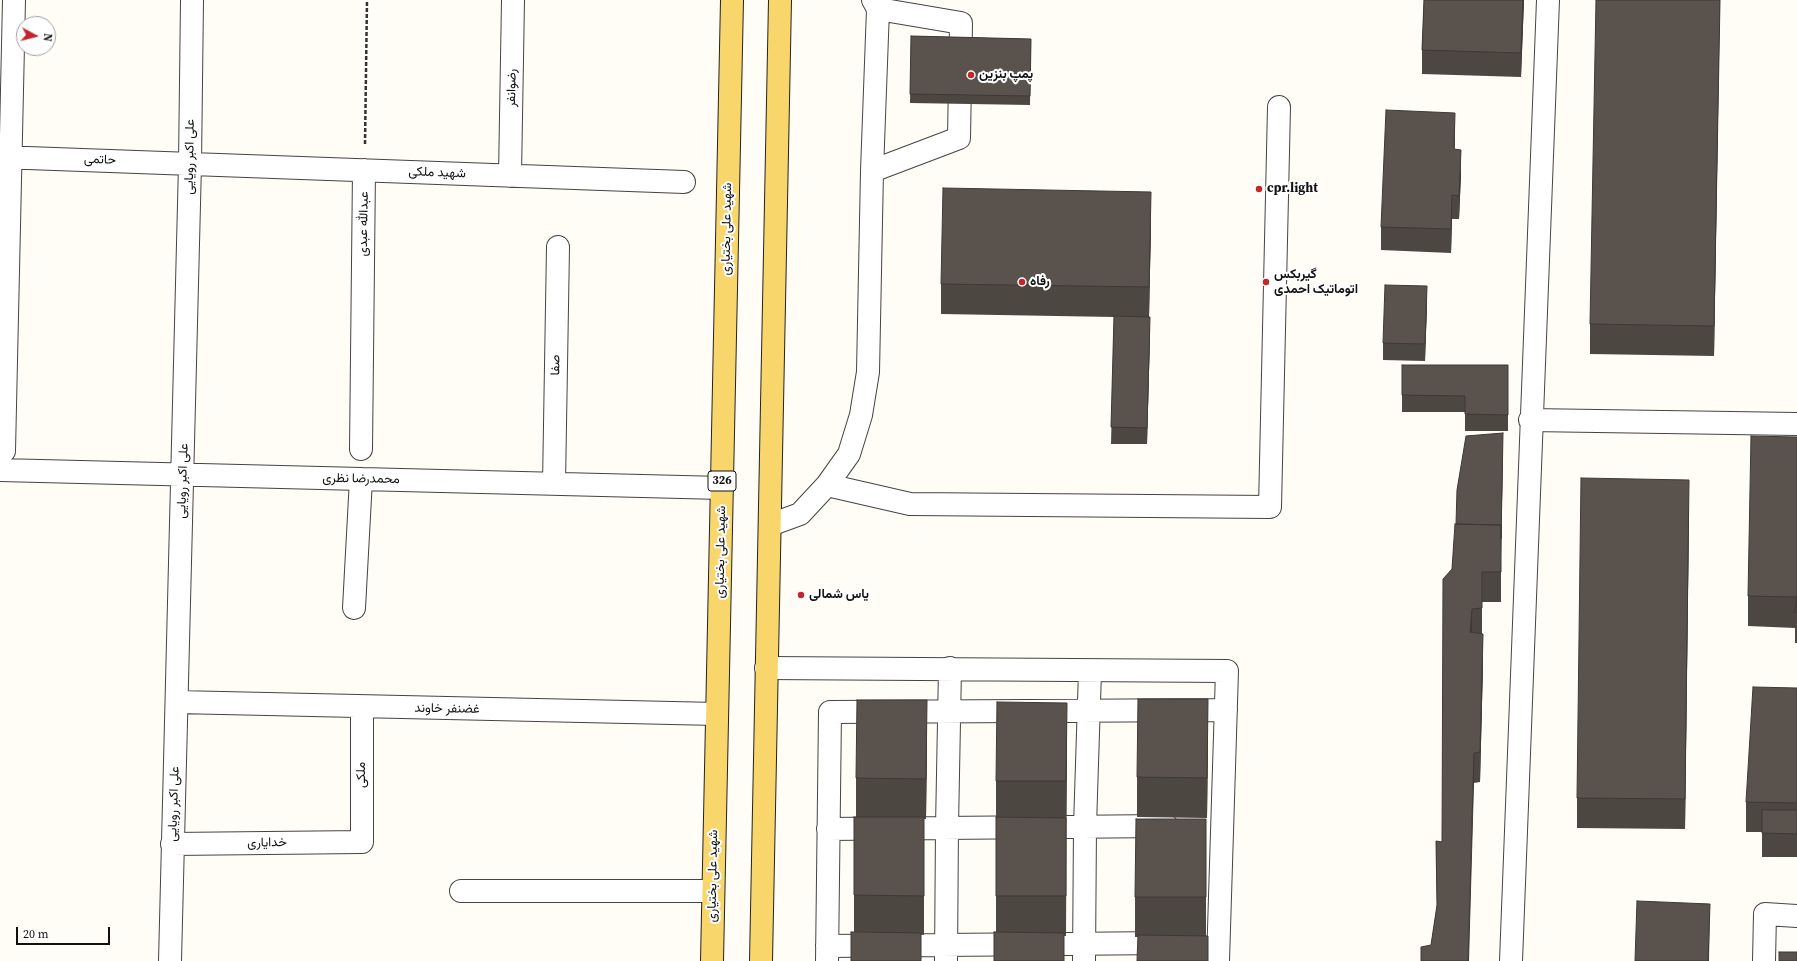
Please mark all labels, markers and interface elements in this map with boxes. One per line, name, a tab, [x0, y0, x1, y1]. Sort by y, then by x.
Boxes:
north arrow	[16, 16, 56, 56]
text: N	[39, 33, 55, 42]
place label: پمپ بنزین	[979, 67, 1033, 83]
street label: رضوانفر	[504, 69, 520, 107]
marker: پمپ بنزین	[966, 70, 976, 80]
street label: علی اکبر رویایی	[182, 119, 198, 195]
street label: حاتمی	[84, 152, 116, 168]
street label: شهید ملکی	[408, 164, 466, 182]
place label: cpr.light	[1267, 181, 1318, 197]
street label: شهید علی بختیاری	[718, 182, 736, 276]
marker: cpr.light	[1254, 184, 1264, 194]
street label: عبدالله عبدی	[356, 191, 372, 257]
place label: گیربکس اتوماتیک احمدی	[1274, 267, 1358, 298]
place label: رفاه	[1030, 274, 1050, 290]
marker: رفاه	[1017, 277, 1027, 287]
marker: گیربکس اتوماتیک احمدی	[1261, 277, 1271, 287]
street label: صفا	[548, 354, 564, 376]
street label: علی اکبر رویایی	[174, 443, 192, 519]
street label: محمدرضا نظری	[322, 471, 400, 487]
road number: 326	[708, 471, 736, 491]
street label: شهید علی بختیاری	[712, 505, 730, 599]
place label: یاس شمالی	[809, 587, 869, 603]
marker: یاس شمالی	[796, 590, 806, 600]
street label: غضنفر خاوند	[414, 701, 480, 717]
street label: ملکی	[354, 762, 370, 788]
street label: علی اکبر رویایی	[165, 766, 183, 842]
street label: شهید علی بختیاری	[704, 829, 722, 923]
street label: خدایاری	[247, 835, 287, 851]
scale bar	[18, 919, 112, 945]
text: 20 m	[23, 926, 49, 942]

